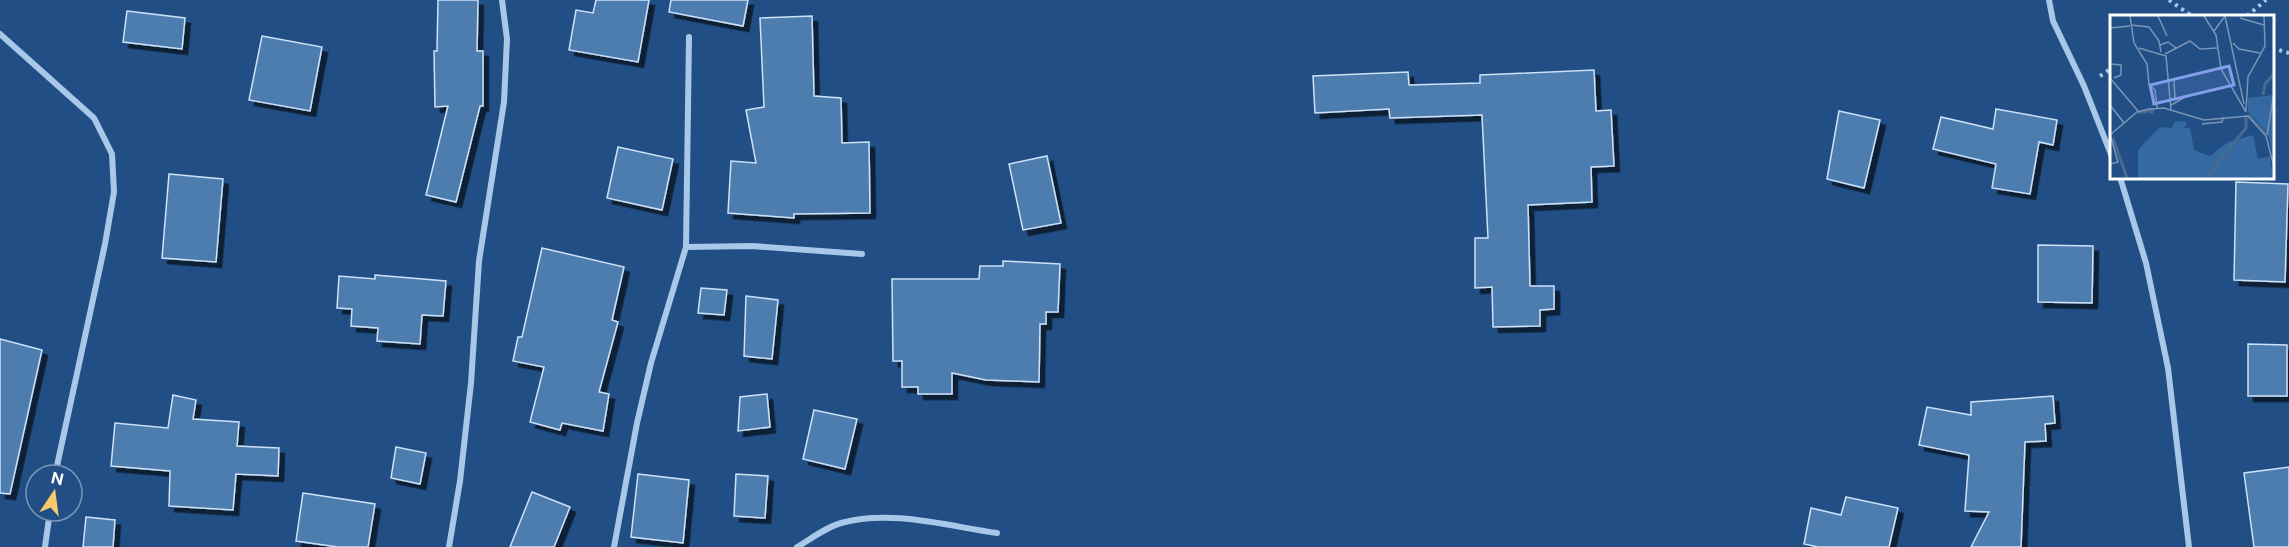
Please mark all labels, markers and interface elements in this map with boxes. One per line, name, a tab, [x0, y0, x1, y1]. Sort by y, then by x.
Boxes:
inset map	[2110, 15, 2274, 178]
north arrow	[24, 463, 84, 523]
text: N	[49, 468, 65, 490]

